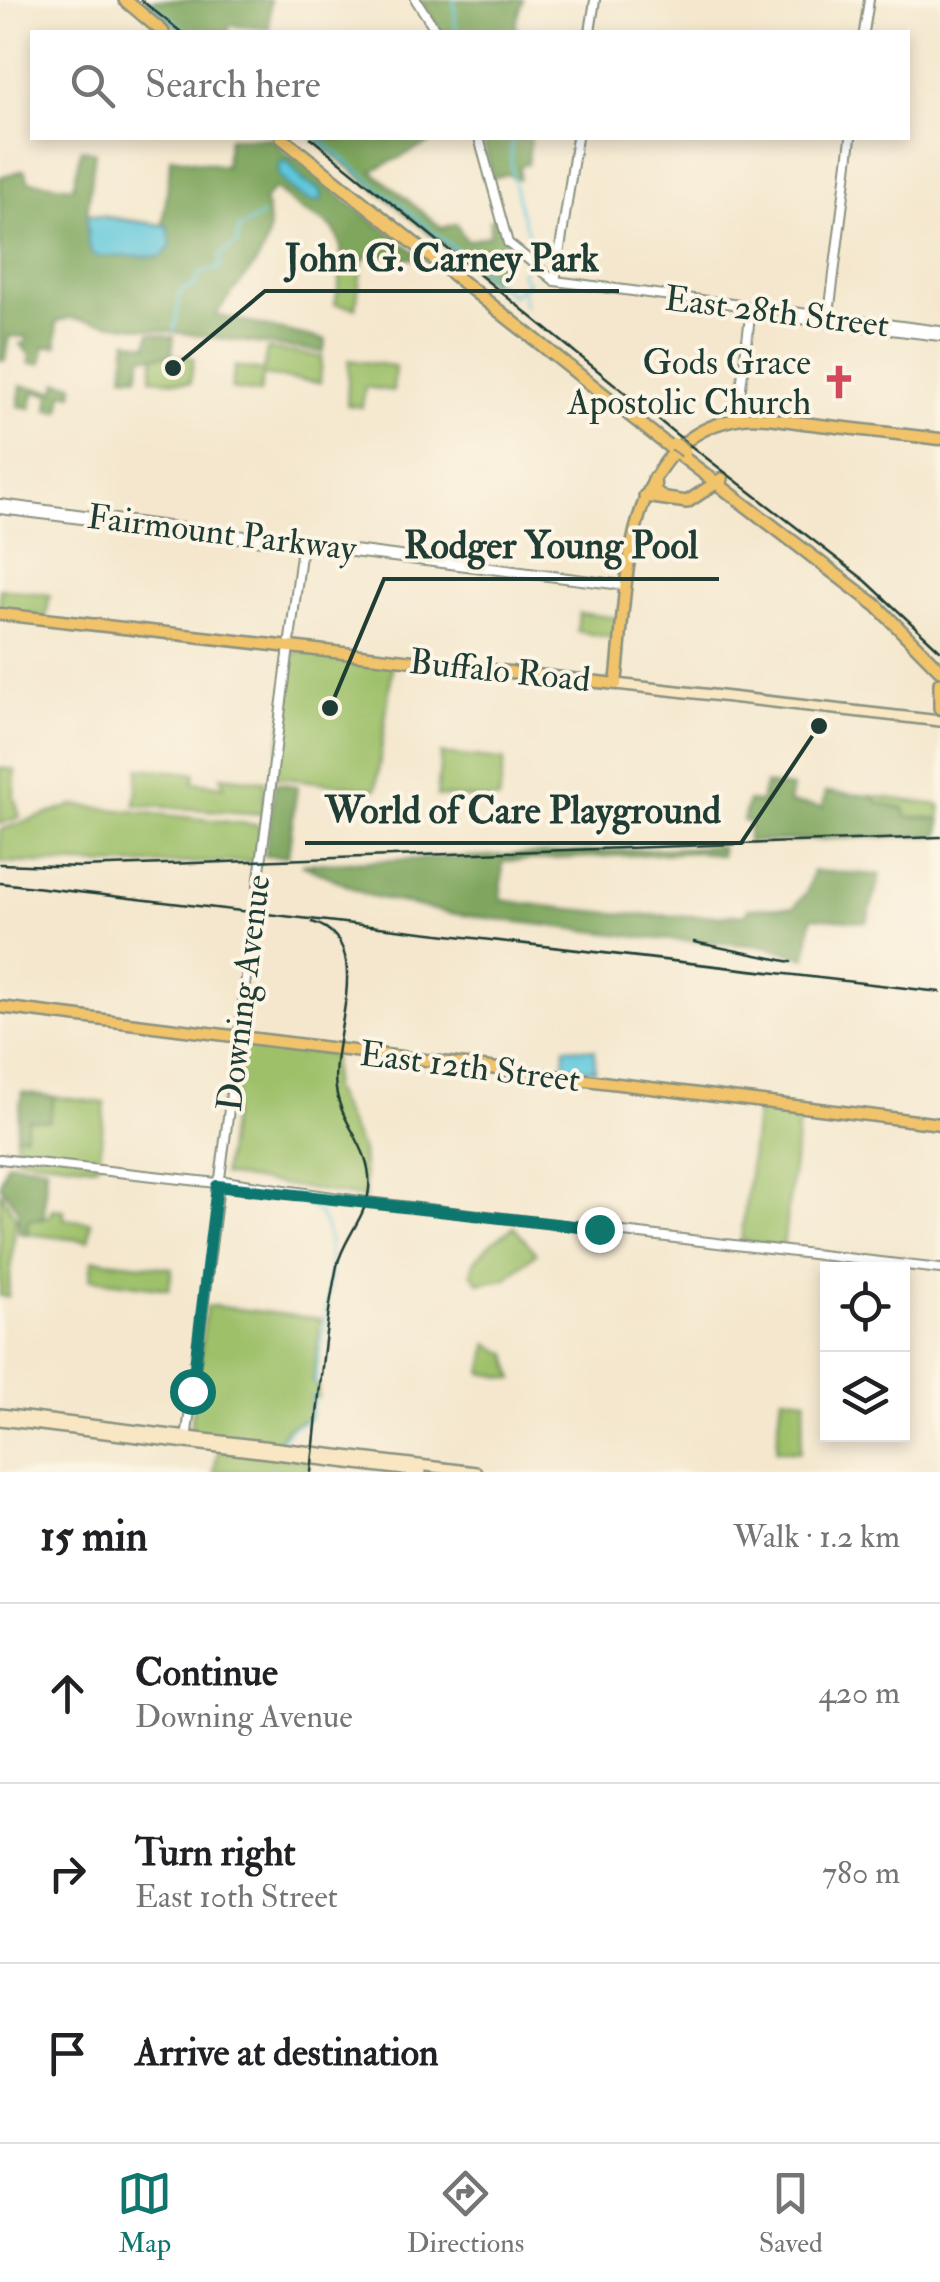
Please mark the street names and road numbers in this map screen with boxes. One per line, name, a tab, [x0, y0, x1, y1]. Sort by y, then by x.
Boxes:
street label: East 28th Street	[662, 276, 892, 348]
street label: Fairmount Parkway	[85, 495, 359, 571]
street label: Buffalo Road	[407, 640, 593, 702]
street label: Downing Avenue	[208, 872, 280, 1114]
street label: East 12th Street	[357, 1032, 583, 1102]

